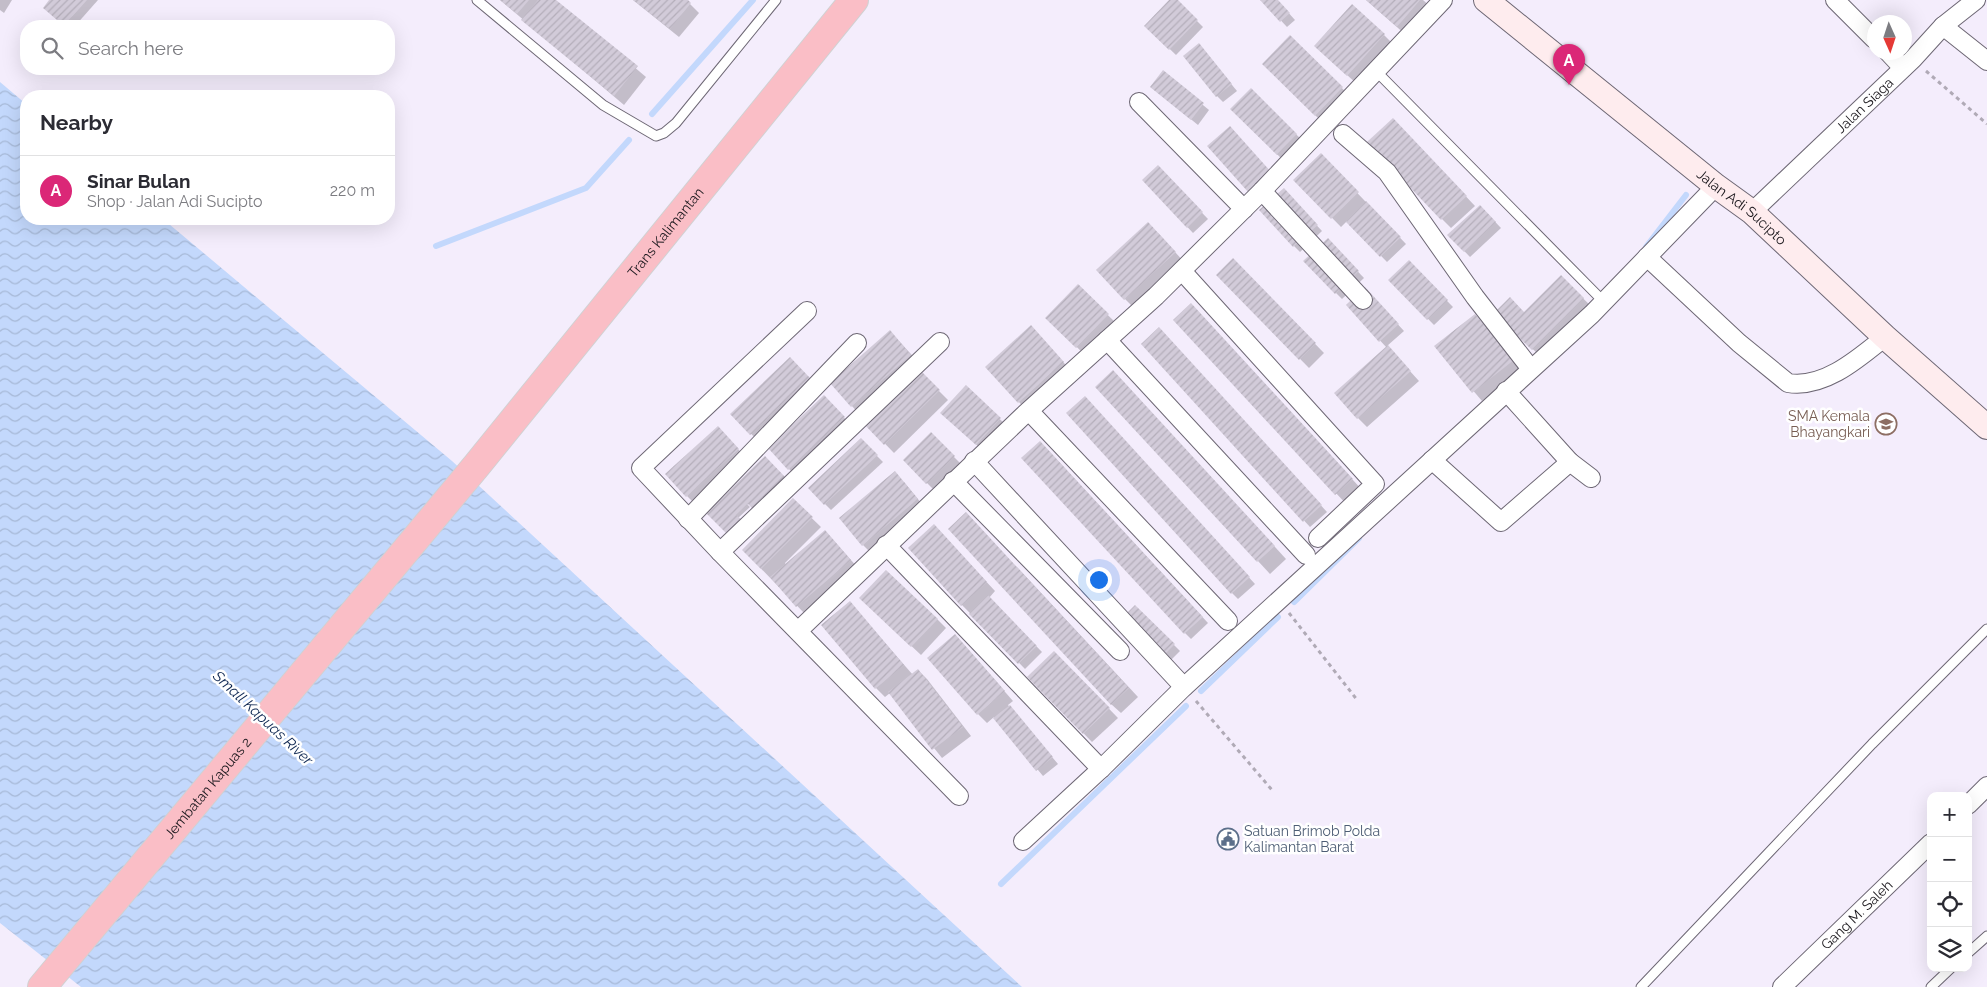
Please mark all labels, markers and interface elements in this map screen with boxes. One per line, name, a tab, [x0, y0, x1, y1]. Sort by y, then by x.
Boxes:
north arrow	[1867, 15, 1912, 60]
search box	[20, 20, 395, 75]
icon: search	[38, 34, 66, 62]
text: Search here	[78, 37, 184, 59]
pin: A	[1553, 44, 1585, 85]
street label: Jalan Siaga	[1832, 74, 1896, 136]
text: Nearby	[40, 110, 113, 135]
street label: Jalan Adi Sucipto	[1694, 166, 1790, 248]
text: Sinar Bulan	[87, 170, 190, 192]
text: A	[51, 181, 61, 200]
text: 220 m	[330, 181, 375, 200]
street label: Trans Kalimantan	[624, 184, 707, 280]
text: Shop · Jalan Adi Sucipto	[87, 192, 263, 211]
place label: SMA Kemala Bhayangkari	[1788, 408, 1870, 440]
school or university icon: SMA Kemala Bhayangkari	[1874, 412, 1898, 436]
your location	[1086, 567, 1112, 593]
water label: Small Kapuas River	[209, 666, 317, 769]
street label: Jembatan Kapuas 2	[161, 734, 255, 842]
map controls	[1927, 792, 1972, 972]
button: +	[1927, 792, 1972, 837]
place label: Satuan Brimob Polda Kalimantan Barat	[1244, 823, 1380, 855]
public building icon: Satuan Brimob Polda Kalimantan Barat	[1216, 827, 1240, 851]
button: −	[1927, 837, 1972, 882]
street label: Gang M. Saleh	[1818, 877, 1896, 953]
button: locate	[1927, 882, 1972, 927]
button: layers	[1927, 927, 1972, 972]

